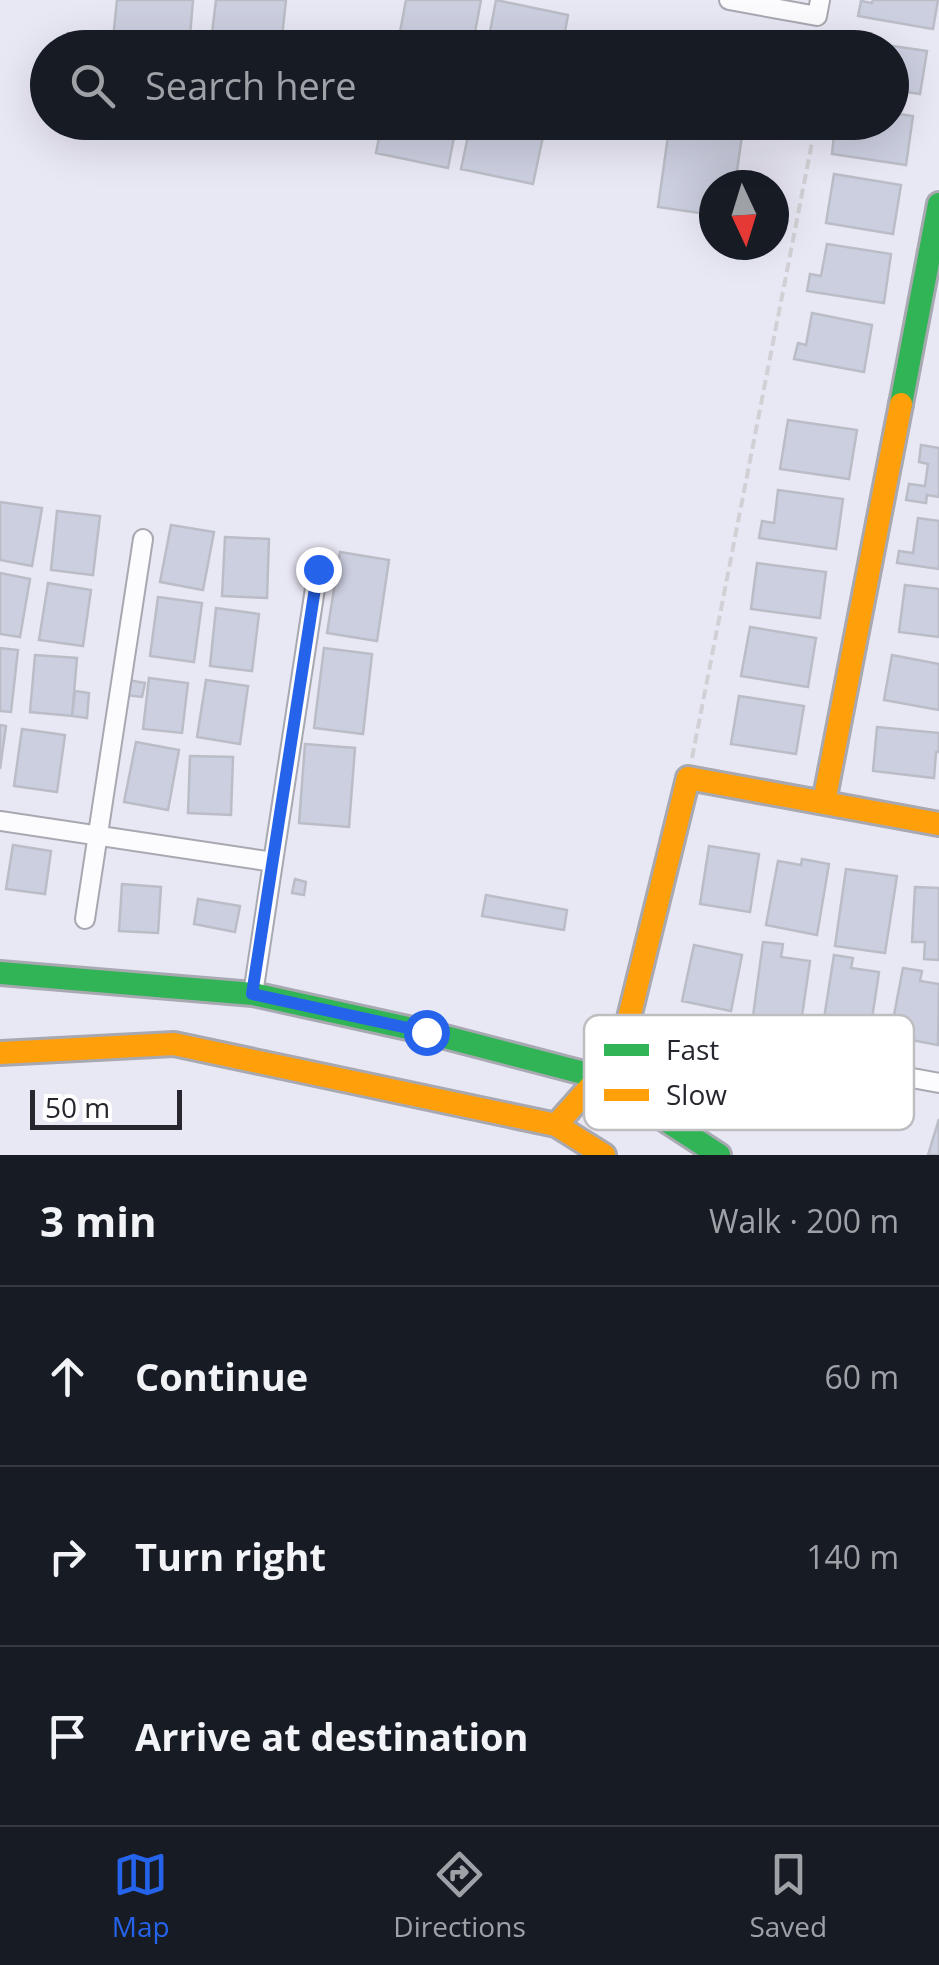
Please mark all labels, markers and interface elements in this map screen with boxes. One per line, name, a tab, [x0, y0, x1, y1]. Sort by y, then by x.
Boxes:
search box	[30, 30, 909, 140]
icon: search	[65, 58, 120, 113]
text: Search here	[145, 59, 357, 111]
north arrow	[699, 170, 789, 260]
route end	[296, 547, 342, 593]
route start	[404, 1010, 450, 1056]
legend	[584, 1015, 914, 1130]
text: Fast	[666, 1030, 719, 1068]
text: Slow	[666, 1075, 727, 1113]
scale bar	[30, 1085, 182, 1130]
text: 50 m	[45, 1088, 110, 1126]
text: 3 min	[40, 1192, 157, 1249]
text: Walk · 200 m	[709, 1199, 899, 1242]
icon: ahead	[40, 1349, 95, 1404]
text: Continue	[135, 1350, 308, 1402]
text: 60 m	[824, 1355, 899, 1398]
icon: right	[40, 1529, 95, 1584]
text: Turn right	[135, 1530, 326, 1582]
text: 140 m	[806, 1535, 899, 1578]
icon: arrive	[40, 1709, 95, 1764]
text: Arrive at destination	[135, 1710, 529, 1762]
tab: Map	[112, 1847, 170, 1945]
tab: Directions	[393, 1847, 526, 1945]
tab: Saved	[749, 1847, 827, 1945]

